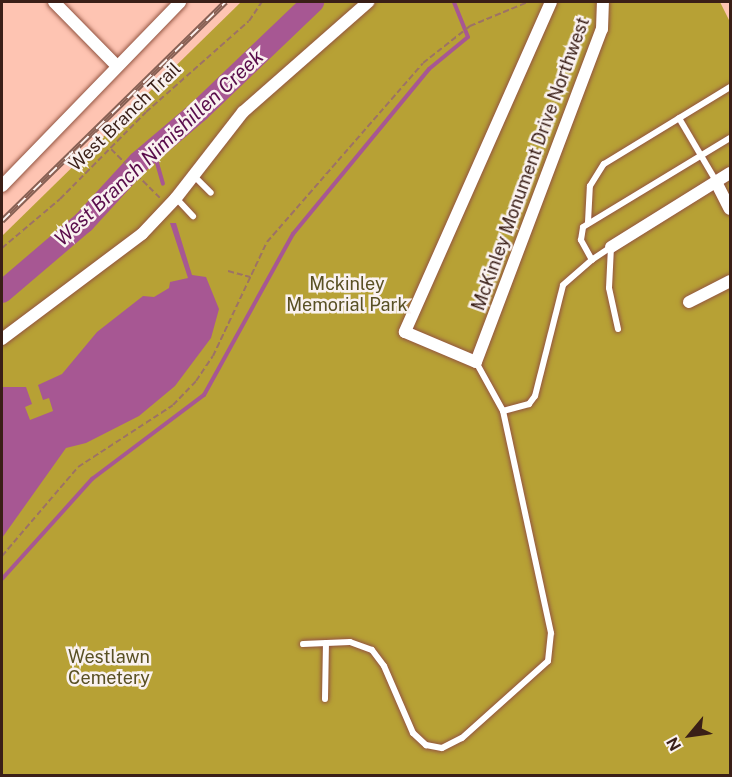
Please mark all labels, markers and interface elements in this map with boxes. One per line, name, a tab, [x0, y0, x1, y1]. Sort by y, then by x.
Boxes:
street label: McKinley Monument Drive Northwest	[468, 14, 594, 314]
water label: West Branch Nimishillen Creek	[50, 45, 268, 251]
street label: West Branch Trail	[65, 58, 185, 176]
park label: Mckinley Memorial Park	[286, 274, 408, 316]
park label: Westlawn Cemetery	[68, 647, 150, 690]
north arrow	[660, 705, 720, 765]
text: N	[662, 734, 685, 754]

